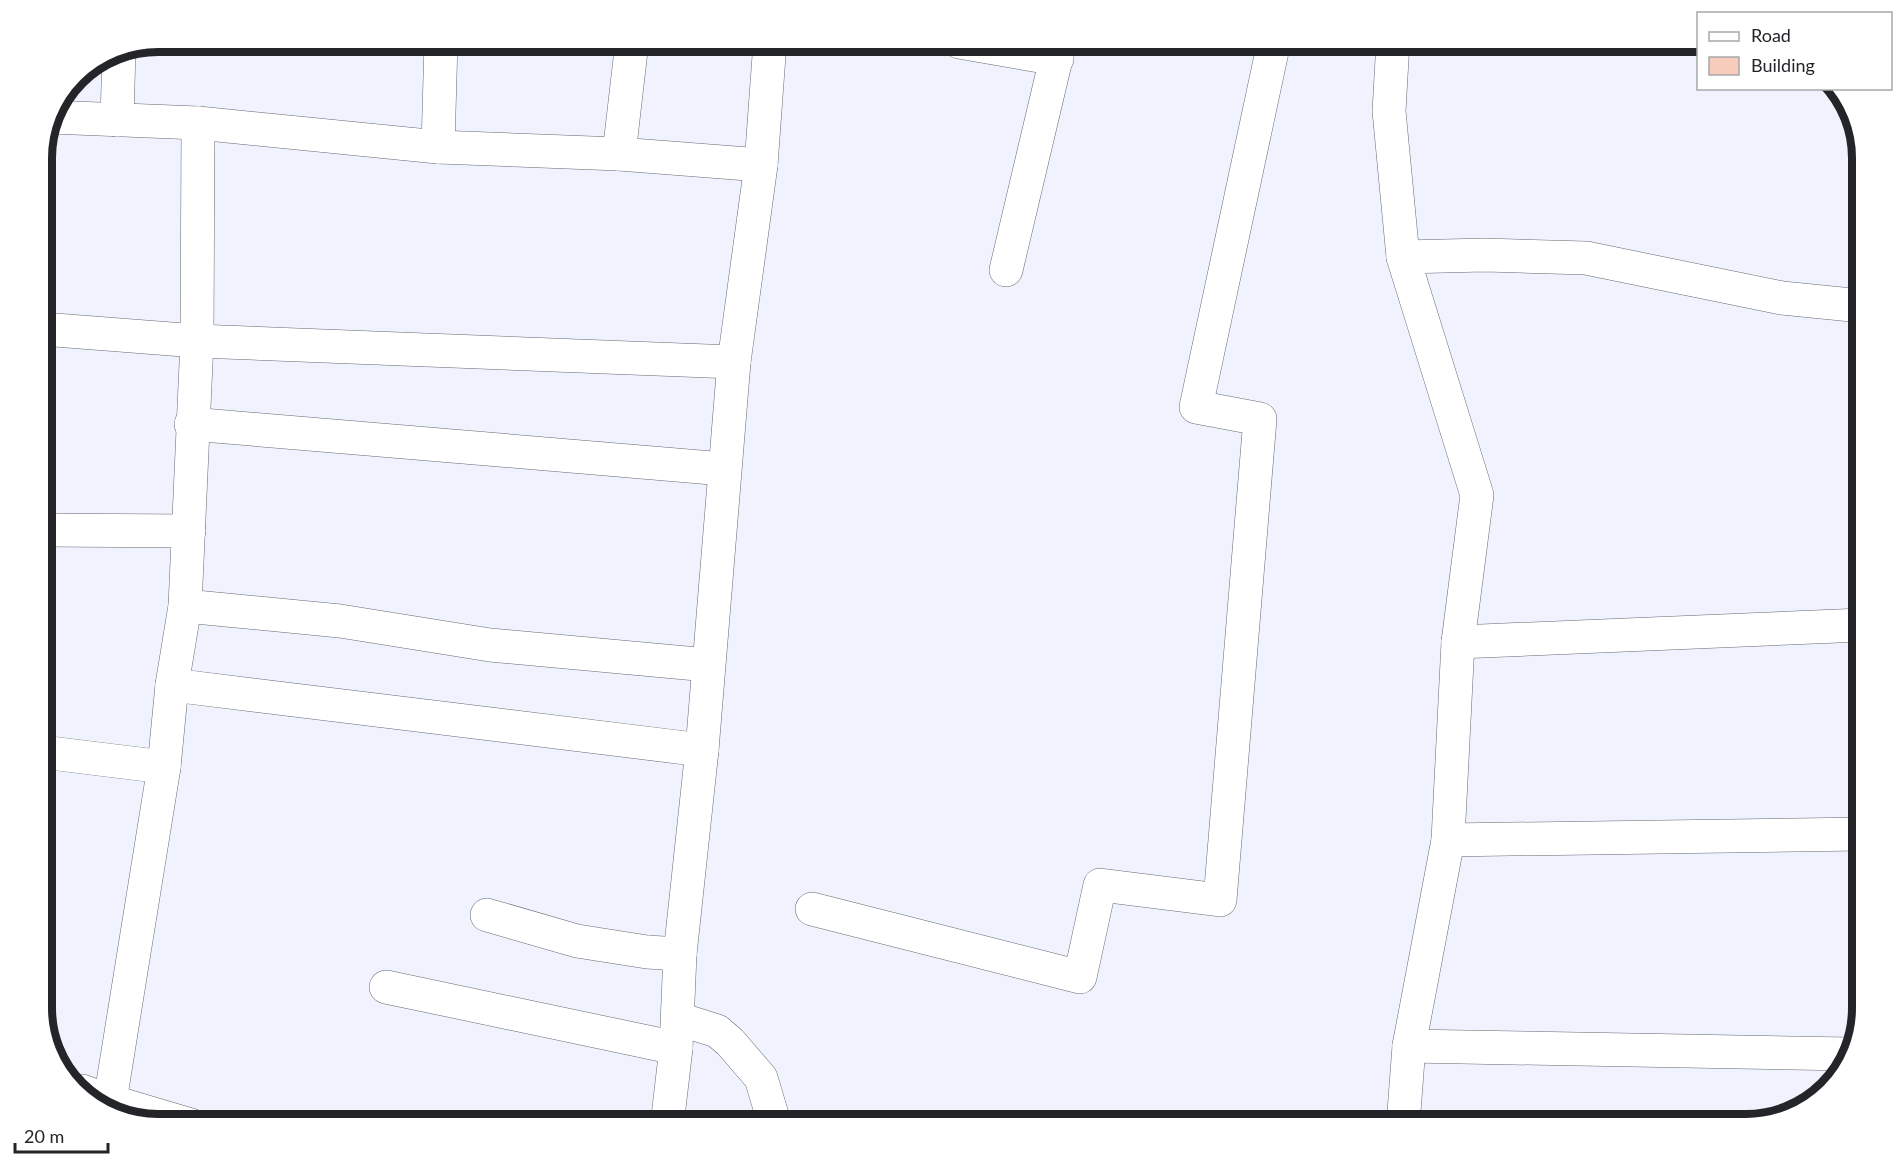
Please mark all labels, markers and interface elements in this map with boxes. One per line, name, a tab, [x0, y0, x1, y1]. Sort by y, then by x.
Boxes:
legend	[1697, 12, 1892, 90]
text: Road	[1751, 24, 1791, 46]
text: Building	[1751, 54, 1815, 76]
scale bar	[15, 1116, 108, 1154]
text: 20 m	[24, 1125, 64, 1147]

